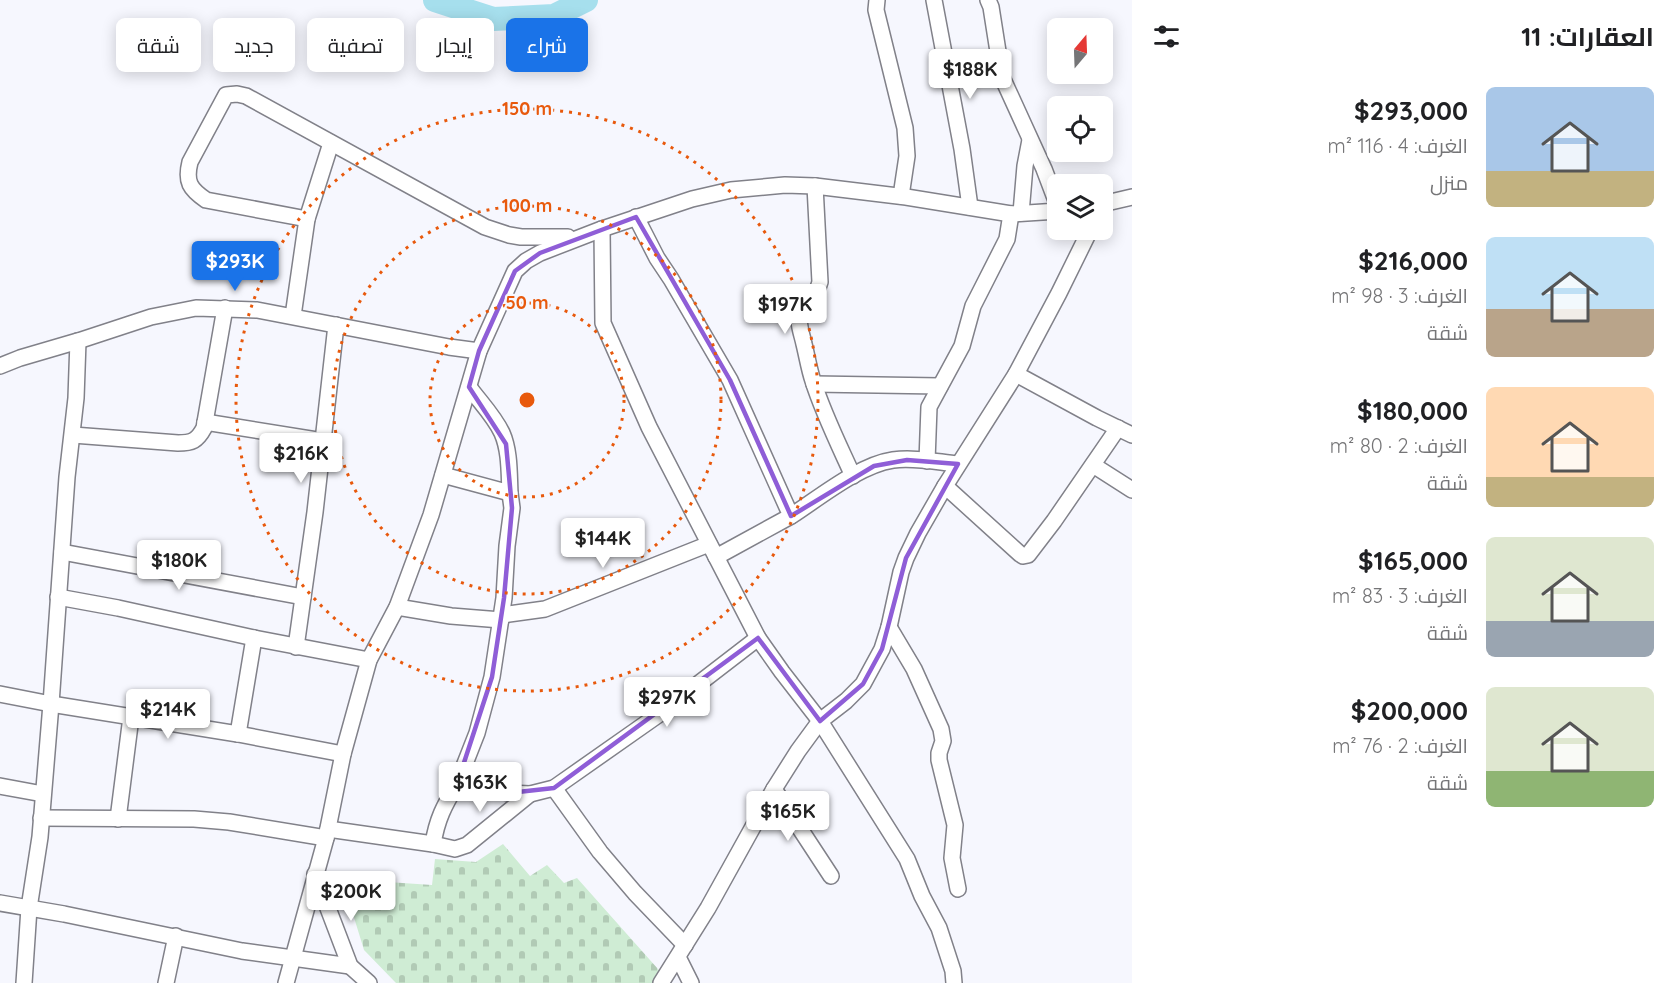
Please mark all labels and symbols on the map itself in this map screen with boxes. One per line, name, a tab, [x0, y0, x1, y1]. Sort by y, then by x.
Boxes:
north arrow	[1047, 18, 1113, 84]
pin: $188K	[928, 49, 1012, 100]
text: 150 m	[502, 97, 552, 120]
text: 100 m	[502, 194, 552, 217]
pin: $293K	[193, 241, 277, 292]
pin: $197K	[743, 284, 827, 335]
text: 50 m	[505, 291, 549, 314]
centre of rings	[517, 390, 537, 410]
pin: $216K	[259, 433, 343, 484]
pin: $144K	[561, 518, 645, 569]
pin: $180K	[137, 540, 221, 591]
pin: $297K	[625, 677, 709, 728]
pin: $214K	[126, 689, 210, 740]
pin: $163K	[438, 762, 522, 813]
pin: $165K	[746, 791, 830, 842]
pin: $200K	[309, 871, 393, 922]

